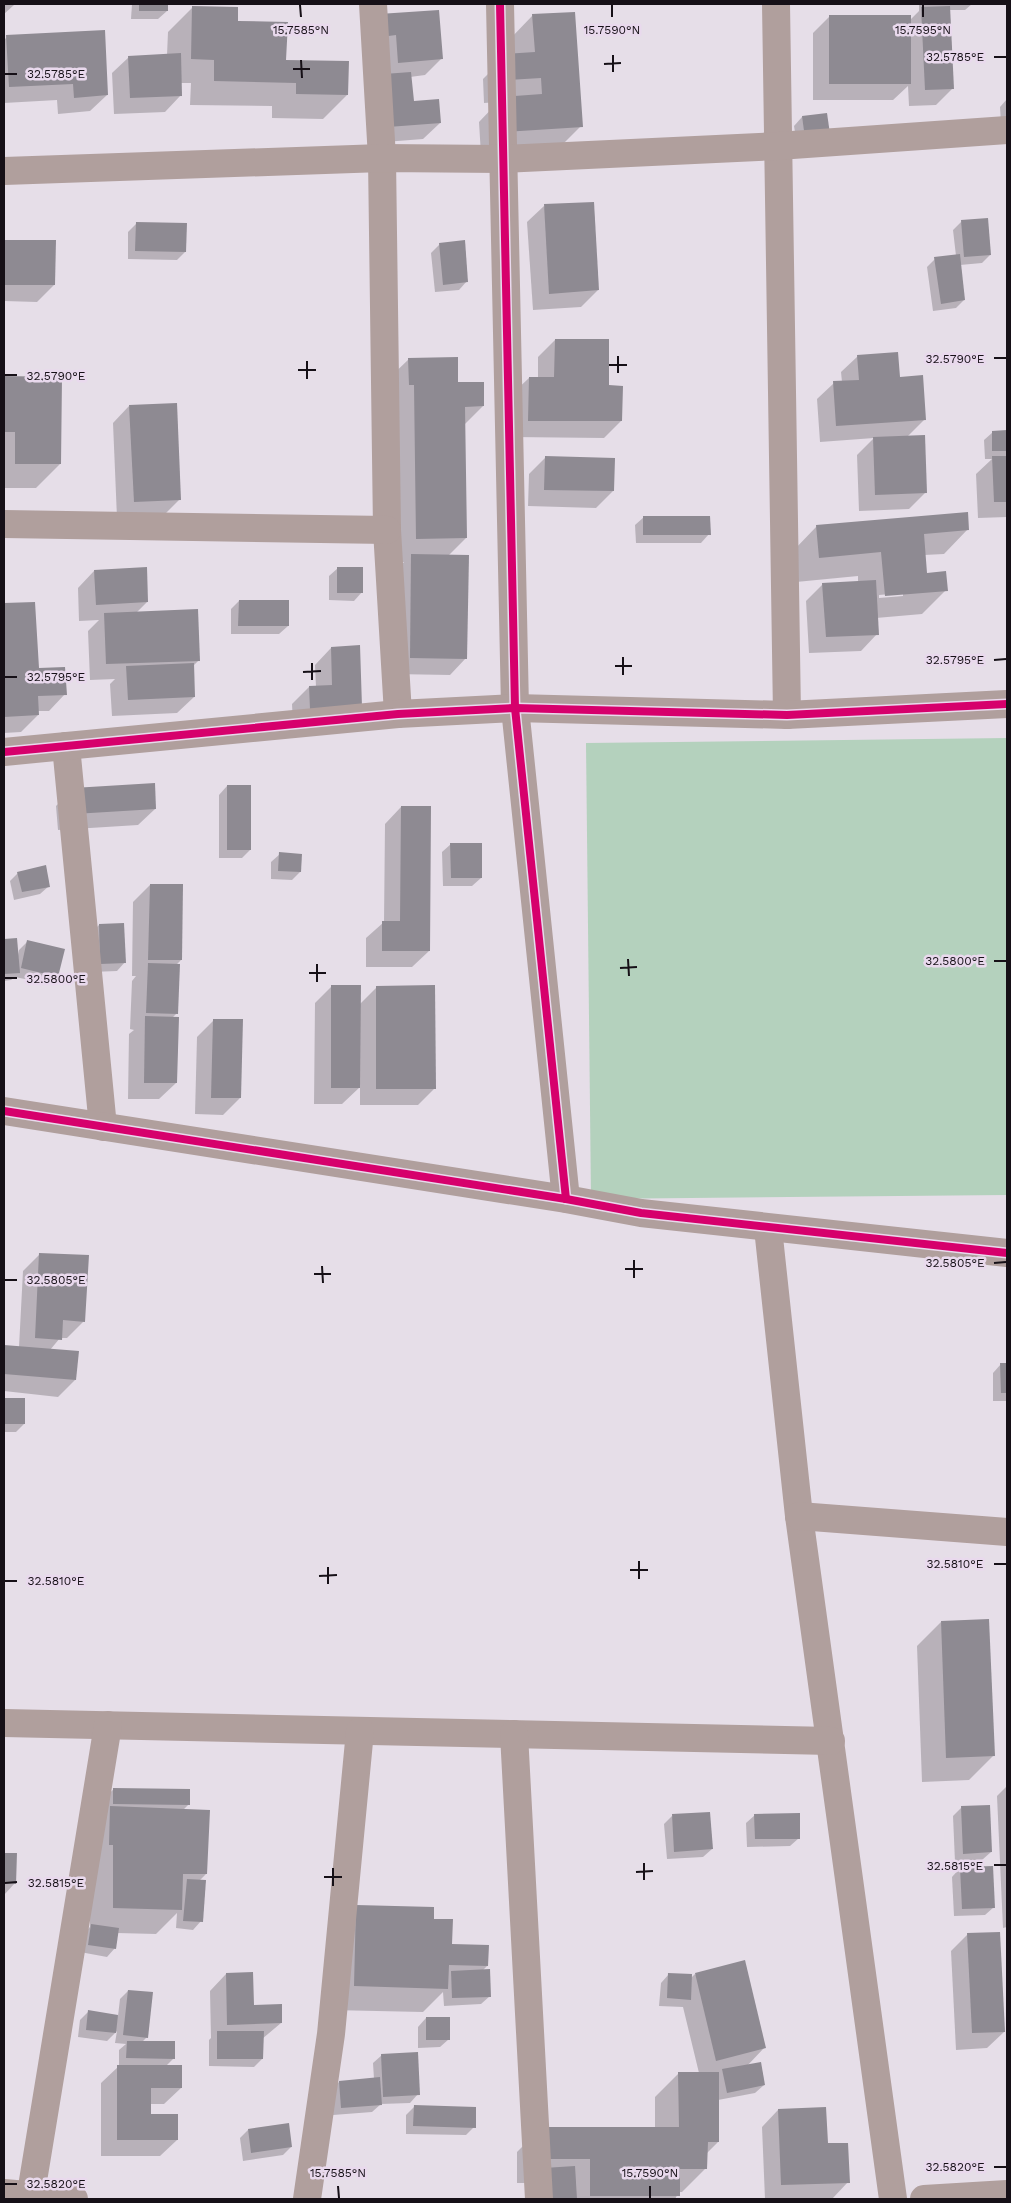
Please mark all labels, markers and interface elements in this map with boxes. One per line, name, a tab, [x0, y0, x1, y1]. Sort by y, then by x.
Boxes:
text: 15.7585°N	[273, 23, 329, 37]
text: 15.7590°N	[584, 23, 640, 37]
text: 15.7595°N	[895, 23, 951, 37]
text: 32.5785°E	[926, 50, 984, 64]
text: 32.5785°E	[27, 67, 85, 81]
text: 32.5790°E	[926, 352, 985, 366]
text: 32.5790°E	[27, 369, 86, 383]
text: 32.5795°E	[926, 653, 985, 667]
text: 32.5795°E	[27, 670, 86, 684]
text: 32.5800°E	[925, 954, 985, 968]
text: 32.5800°E	[26, 972, 86, 986]
text: 32.5805°E	[925, 1256, 985, 1270]
text: 32.5805°E	[26, 1273, 86, 1287]
text: 32.5810°E	[927, 1557, 984, 1571]
text: 32.5810°E	[28, 1574, 85, 1588]
text: 32.5815°E	[927, 1859, 984, 1873]
text: 32.5815°E	[28, 1876, 85, 1890]
text: 32.5820°E	[925, 2160, 985, 2174]
text: 15.7585°N	[310, 2166, 366, 2180]
text: 15.7590°N	[622, 2166, 678, 2180]
text: 32.5820°E	[26, 2177, 86, 2191]

